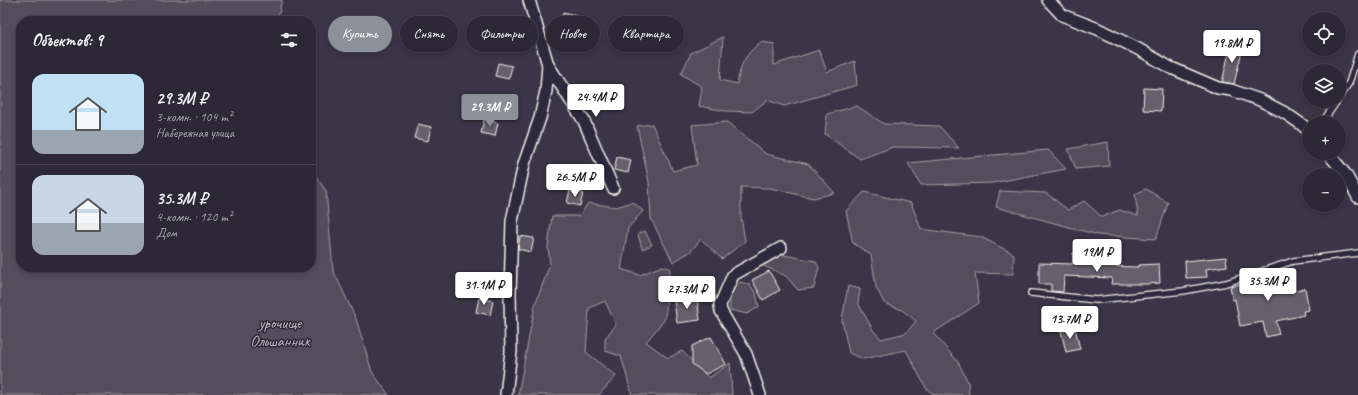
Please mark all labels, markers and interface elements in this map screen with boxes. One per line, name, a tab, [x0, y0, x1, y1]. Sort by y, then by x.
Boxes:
map controls	[1302, 12, 1346, 212]
button: locate	[1302, 12, 1346, 56]
chip: Купить	[328, 16, 392, 52]
chip: Снять	[400, 16, 458, 52]
chip: Фильтры	[466, 16, 538, 52]
chip: Новое	[546, 16, 600, 52]
chip: Квартира	[608, 16, 684, 52]
icon: filters	[278, 29, 300, 51]
text: Объектов: 9	[32, 30, 103, 51]
pin: 19.8M ₽	[1195, 30, 1269, 64]
text: 19.8M ₽	[1212, 35, 1252, 51]
button: layers	[1302, 64, 1346, 108]
pin: 24.4M ₽	[559, 84, 633, 118]
text: 29.3M ₽	[156, 88, 207, 109]
text: 24.4M ₽	[576, 89, 616, 105]
icon: home	[64, 90, 112, 138]
pin: 29.3M ₽	[453, 94, 527, 128]
text: 29.3M ₽	[470, 99, 510, 115]
text: 3-комн. · 104 m²	[156, 109, 232, 125]
button: +	[1302, 116, 1346, 160]
text: Набережная улица	[156, 125, 234, 141]
pin: 26.5M ₽	[538, 164, 612, 198]
button: −	[1302, 168, 1346, 212]
text: 26.5M ₽	[555, 169, 595, 185]
text: 35.3M ₽	[156, 188, 207, 209]
icon: home	[64, 191, 112, 239]
text: 4-комн. · 120 m²	[156, 209, 232, 225]
text: Дом	[156, 225, 177, 241]
pin: 19M ₽	[1069, 239, 1125, 273]
text: 19M ₽	[1082, 244, 1112, 260]
pin: 35.3M ₽	[1231, 268, 1305, 302]
pin: 31.1M ₽	[447, 272, 521, 306]
text: 35.3M ₽	[1248, 273, 1288, 289]
pin: 27.3M ₽	[650, 276, 724, 310]
text: 31.1M ₽	[464, 277, 504, 293]
text: 27.3M ₽	[667, 281, 707, 297]
pin: 13.7M ₽	[1033, 306, 1107, 340]
text: 13.7M ₽	[1050, 311, 1090, 327]
park label: урочище Ольшанник	[250, 313, 311, 351]

